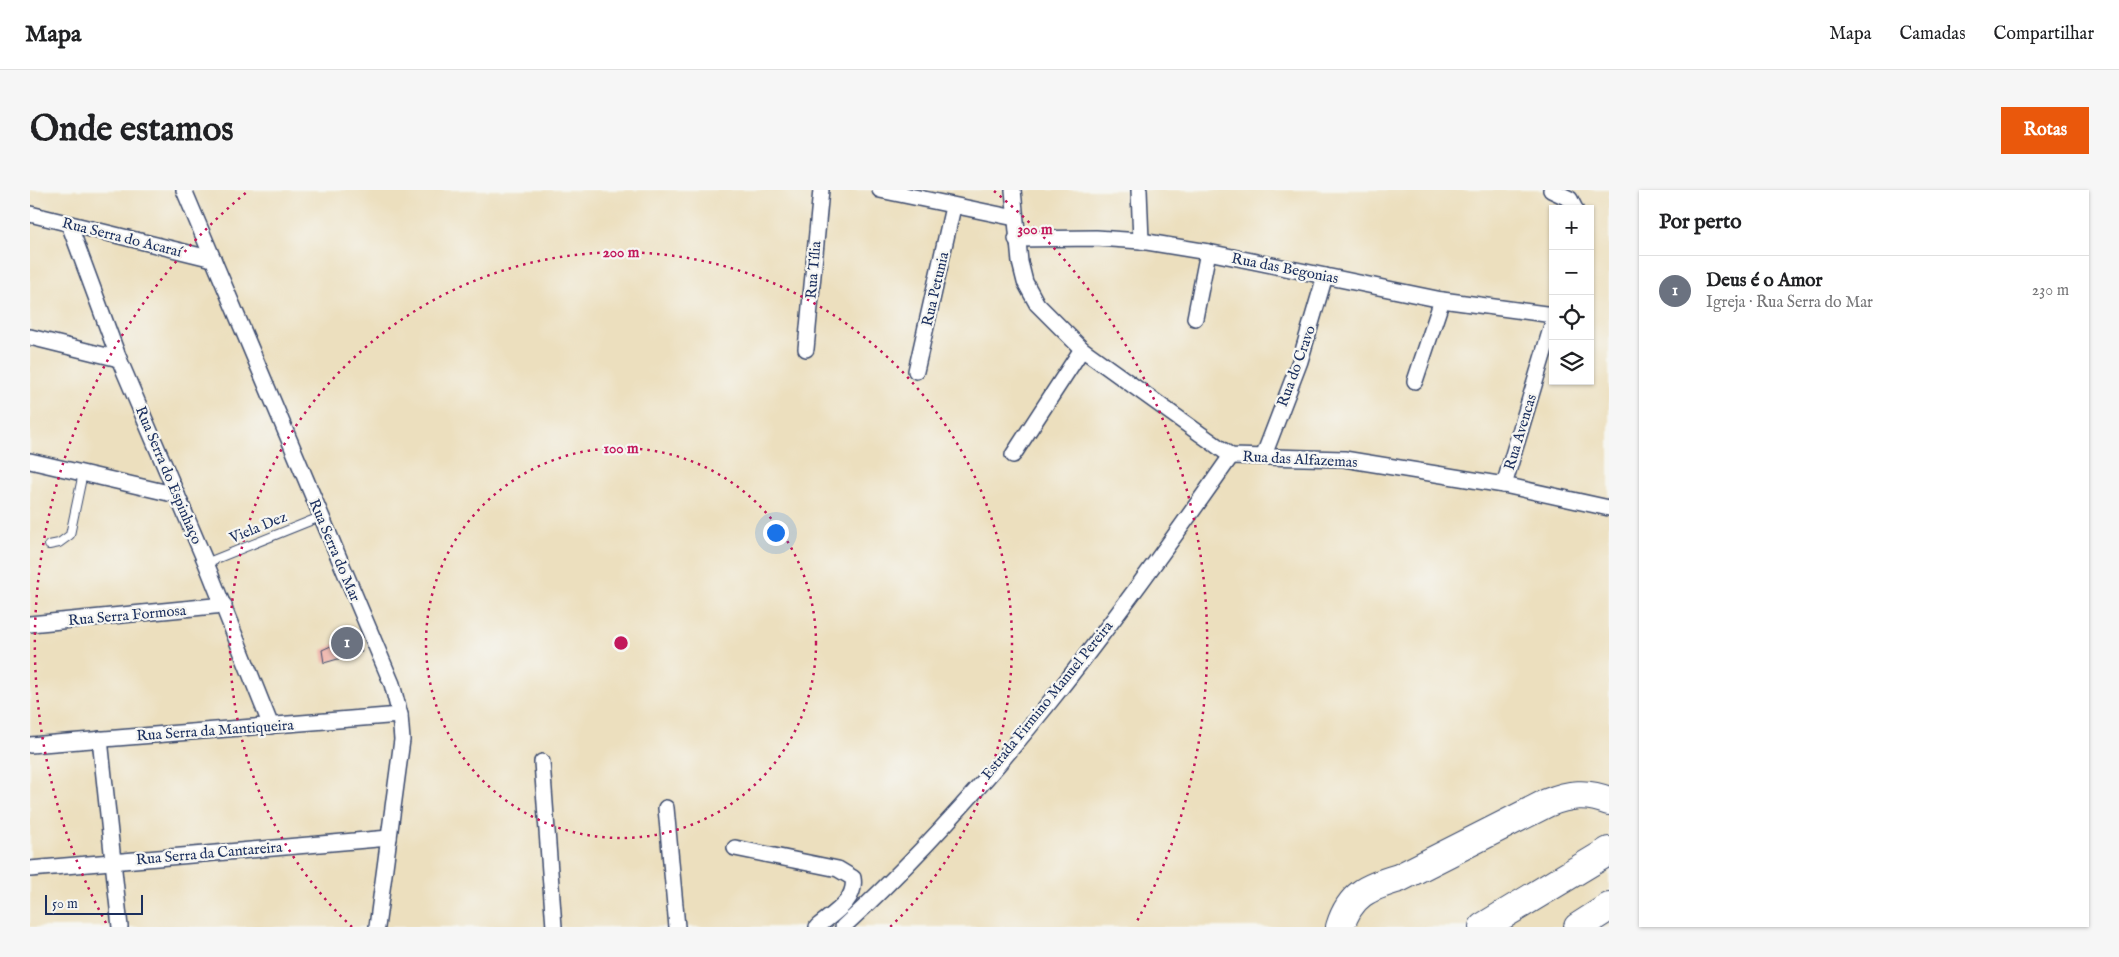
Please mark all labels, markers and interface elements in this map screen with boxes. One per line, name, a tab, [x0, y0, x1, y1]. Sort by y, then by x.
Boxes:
text: Mapa	[25, 19, 81, 50]
text: Mapa	[1829, 23, 1871, 46]
text: Camadas	[1899, 23, 1965, 46]
text: Compartilhar	[1993, 23, 2094, 46]
button: Rotas	[2001, 107, 2089, 154]
text: Onde estamos	[30, 108, 234, 153]
map controls	[1549, 205, 1594, 385]
button: +	[1549, 205, 1594, 250]
text: Por perto	[1659, 209, 1741, 236]
street label: Rua Serra do Acaraí	[60, 213, 185, 262]
text: 300 m	[1017, 220, 1053, 239]
street label: Rua Tília	[802, 240, 826, 300]
text: 200 m	[603, 243, 640, 262]
street label: Rua das Begonias	[1230, 249, 1340, 288]
street label: Rua Petunia	[918, 250, 953, 328]
button: −	[1549, 250, 1594, 295]
text: Deus é o Amor	[1706, 269, 1823, 293]
text: 1	[1672, 281, 1678, 301]
text: 230 m	[2032, 281, 2069, 301]
text: Igreja · Rua Serra do Mar	[1706, 293, 1873, 313]
button: locate	[1549, 295, 1594, 340]
street label: Rua do Cravo	[1273, 323, 1320, 410]
button: layers	[1549, 340, 1594, 385]
street label: Rua Avencas	[1500, 392, 1541, 472]
street label: Rua Serra do Espinhaço	[131, 403, 206, 547]
text: 100 m	[603, 439, 639, 458]
street label: Rua das Alfazemas	[1242, 447, 1358, 472]
street label: Rua Serra do Mar	[304, 496, 365, 605]
street label: Viela Dez	[226, 507, 290, 548]
your location	[763, 520, 789, 546]
street label: Rua Serra Formosa	[67, 601, 187, 630]
street label: Estrada Firmino Manuel Pereira	[977, 617, 1118, 784]
pin: 1	[331, 624, 363, 662]
centre of rings	[612, 634, 630, 652]
street label: Rua Serra da Mantiqueira	[136, 715, 295, 745]
street label: Rua Serra da Cantareira	[135, 838, 284, 869]
scale bar	[45, 892, 142, 915]
text: 50 m	[52, 895, 78, 913]

